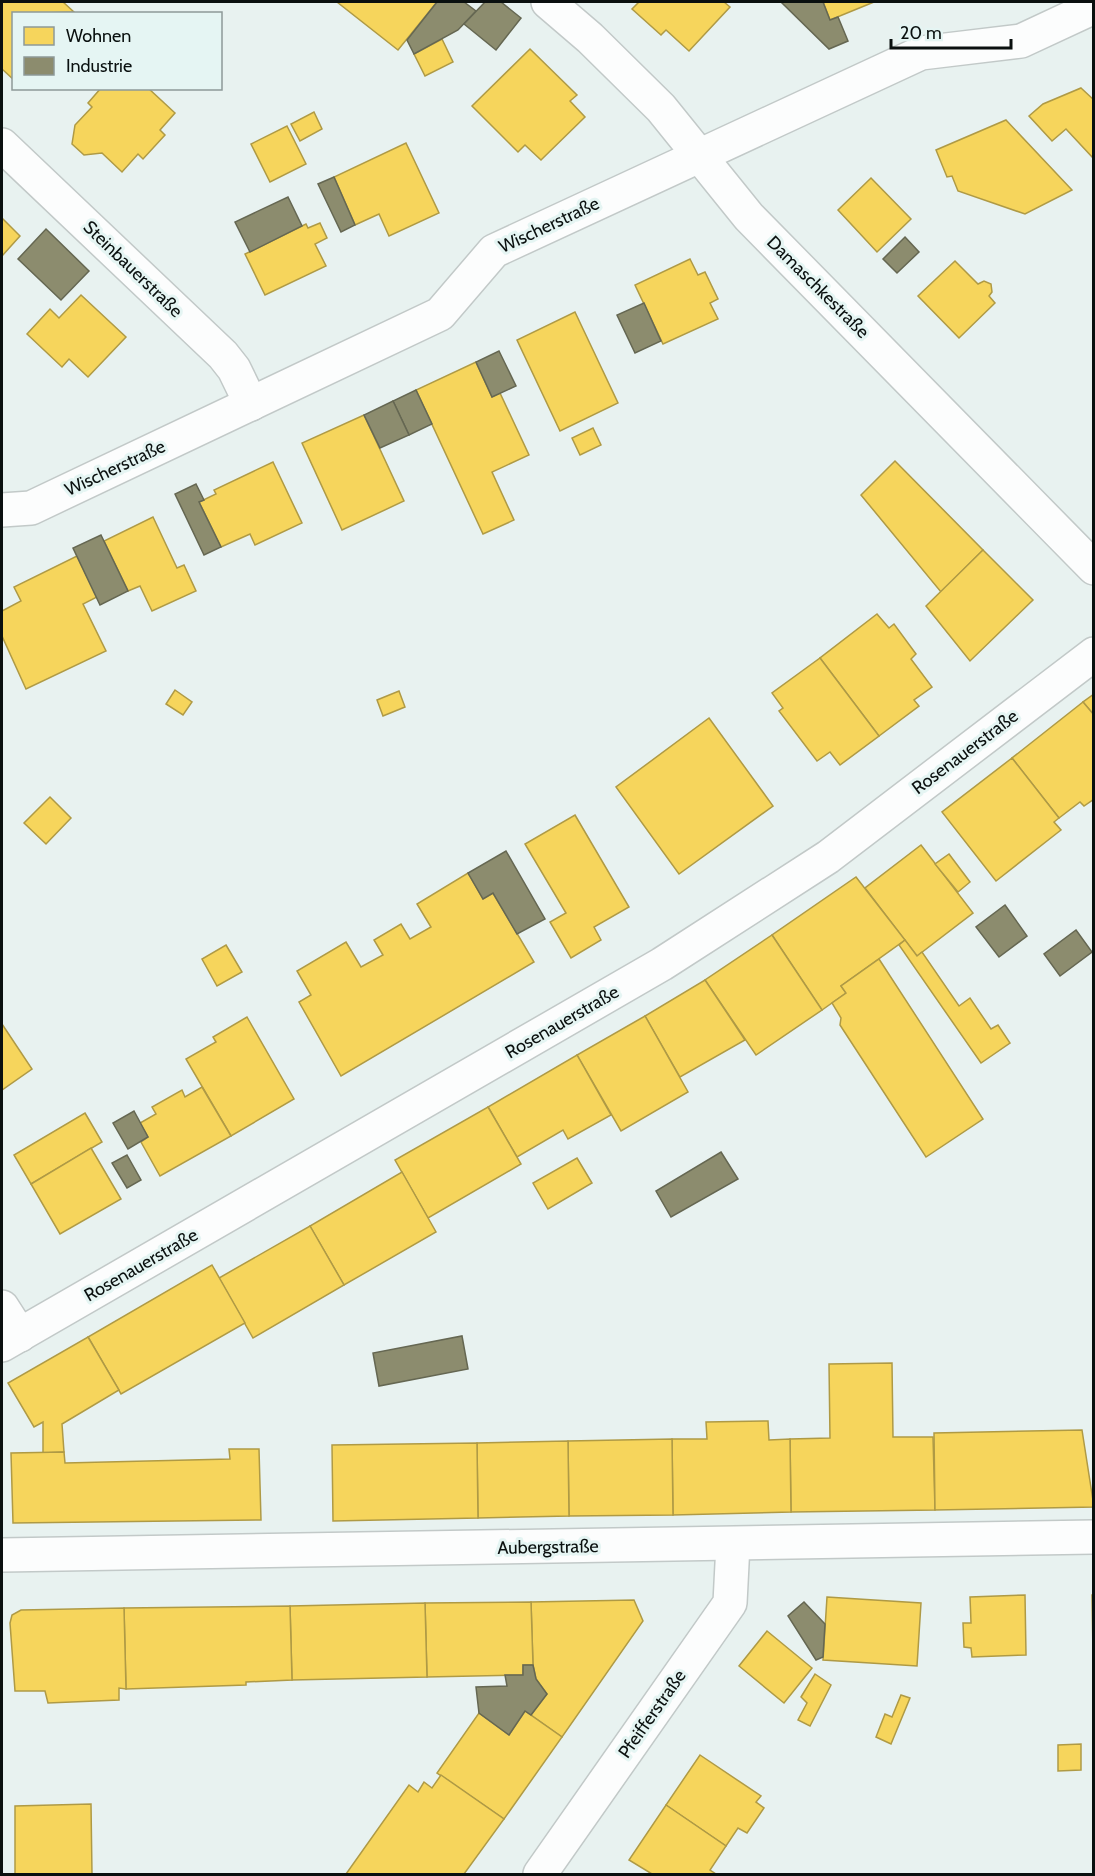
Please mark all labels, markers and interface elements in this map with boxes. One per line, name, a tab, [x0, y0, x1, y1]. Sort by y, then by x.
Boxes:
legend	[12, 12, 222, 90]
scale bar	[891, 12, 1011, 50]
text: 20 m	[900, 22, 942, 44]
text: Wohnen	[66, 25, 131, 47]
text: Industrie	[66, 55, 132, 77]
street label: Wischerstraße	[495, 192, 603, 258]
street label: Steinbauerstraße	[79, 216, 187, 322]
street label: Damaschkestraße	[762, 231, 874, 343]
street label: Wischerstraße	[61, 435, 169, 501]
street label: Rosenauerstraße	[908, 705, 1022, 799]
street label: Rosenauerstraße	[501, 981, 623, 1063]
street label: Rosenauerstraße	[80, 1224, 202, 1306]
street label: Aubergstraße	[497, 1535, 599, 1559]
street label: Pfeifferstraße	[613, 1666, 691, 1762]

